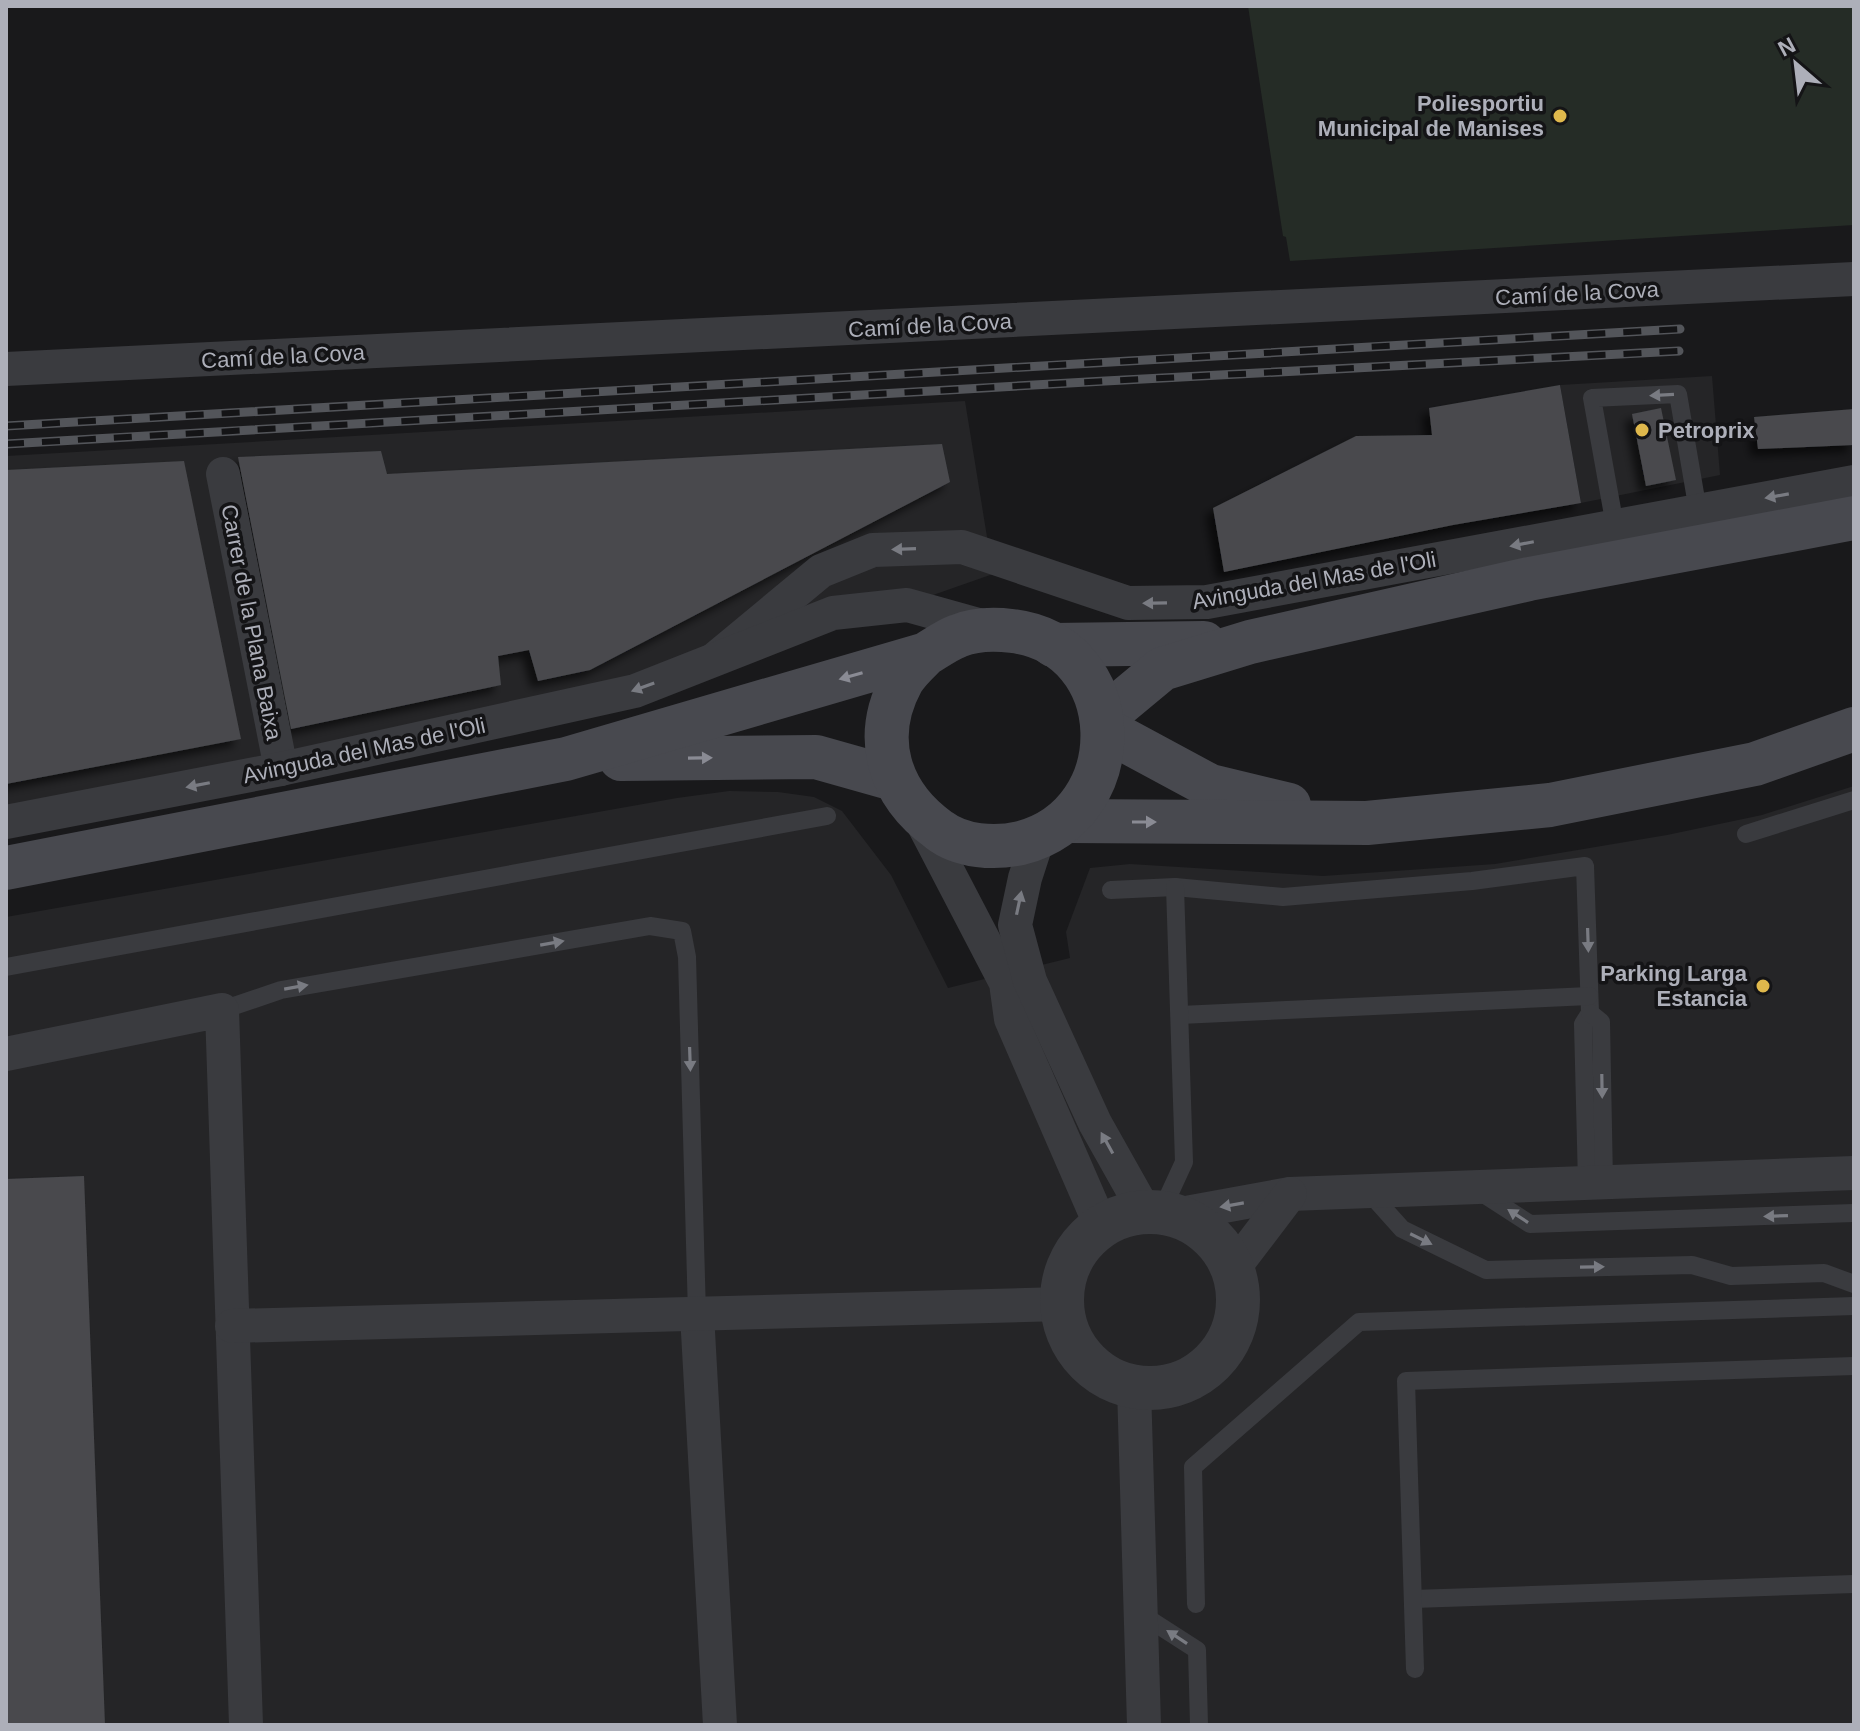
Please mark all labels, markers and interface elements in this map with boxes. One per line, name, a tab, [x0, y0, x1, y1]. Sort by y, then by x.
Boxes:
north arrow	[1756, 24, 1836, 104]
text: N	[1774, 32, 1800, 62]
place label: Poliesportiu Municipal de Manises	[1318, 91, 1544, 141]
marker: Poliesportiu Municipal de Manises	[1551, 107, 1569, 125]
street label: Camí de la Cova	[1495, 277, 1660, 310]
street label: Camí de la Cova	[848, 309, 1013, 342]
street label: Camí de la Cova	[201, 340, 366, 373]
one-way arrow	[1649, 388, 1674, 401]
place label: Petroprix	[1658, 418, 1755, 443]
marker: Petroprix	[1633, 421, 1651, 439]
one-way arrow	[1765, 491, 1790, 503]
street label: Carrer de la Plana Baixa	[216, 502, 287, 743]
one-way arrow	[1509, 538, 1534, 550]
one-way arrow	[891, 542, 916, 555]
street label: Avinguda del Mas de l'Oli	[1190, 547, 1438, 614]
one-way arrow	[1142, 597, 1167, 609]
one-way arrow	[839, 670, 863, 683]
one-way arrow	[631, 681, 655, 694]
street label: Avinguda del Mas de l'Oli	[241, 713, 488, 788]
one-way arrow	[688, 752, 713, 764]
one-way arrow	[186, 779, 211, 792]
one-way arrow	[1132, 815, 1157, 828]
one-way arrow	[1014, 891, 1026, 916]
one-way arrow	[1581, 928, 1594, 953]
one-way arrow	[540, 937, 565, 949]
place label: Parking Larga Estancia	[1600, 961, 1748, 1011]
marker: Parking Larga Estancia	[1754, 977, 1772, 995]
one-way arrow	[284, 981, 309, 993]
one-way arrow	[683, 1047, 696, 1072]
one-way arrow	[1596, 1074, 1608, 1099]
one-way arrow	[1100, 1132, 1114, 1155]
one-way arrow	[1219, 1199, 1244, 1211]
one-way arrow	[1508, 1209, 1529, 1224]
one-way arrow	[1763, 1209, 1788, 1222]
one-way arrow	[1410, 1232, 1433, 1246]
one-way arrow	[1580, 1261, 1605, 1274]
one-way arrow	[1167, 1629, 1188, 1644]

